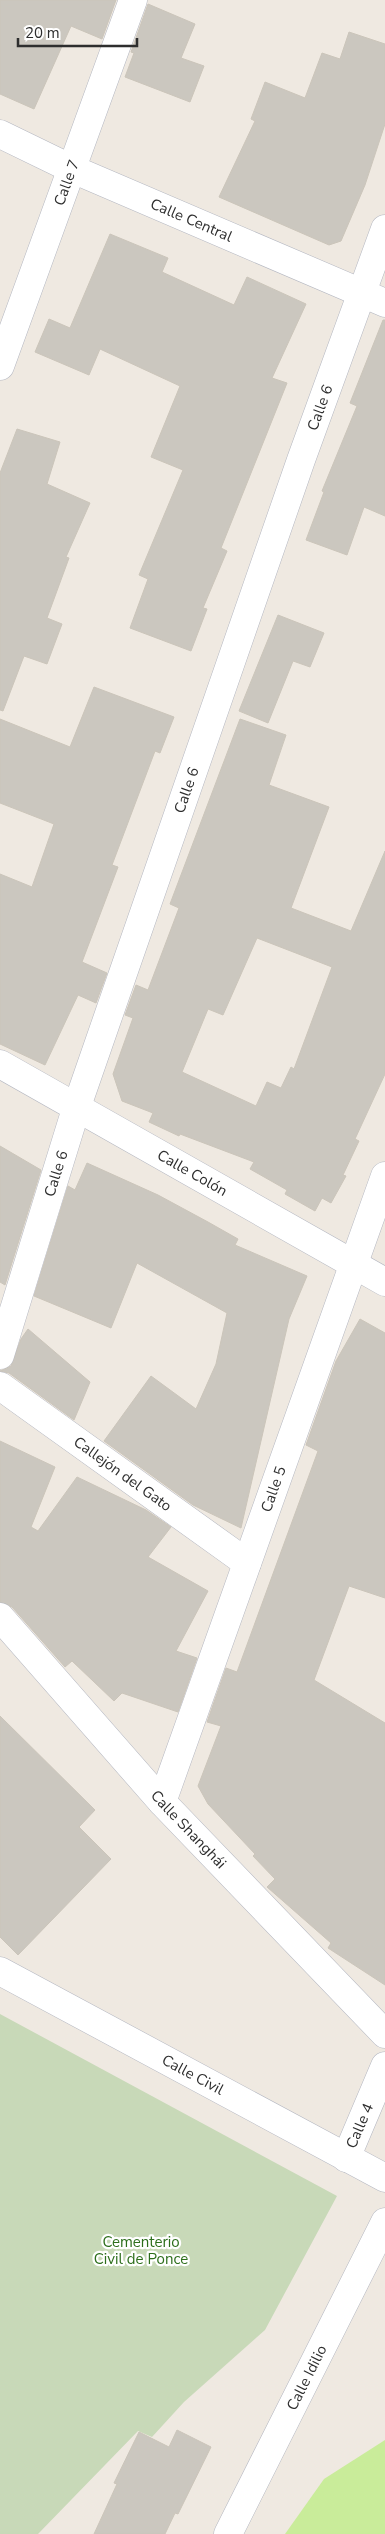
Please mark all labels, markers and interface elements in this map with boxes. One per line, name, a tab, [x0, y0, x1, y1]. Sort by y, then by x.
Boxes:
scale bar	[18, 15, 136, 47]
text: 20 m	[25, 23, 60, 43]
street label: Calle 7	[49, 157, 84, 208]
street label: Calle Central	[147, 194, 236, 247]
street label: Calle 6	[302, 382, 338, 433]
street label: Calle 6	[169, 764, 204, 816]
street label: Calle Colón	[154, 1145, 231, 1201]
street label: Calle 6	[40, 1148, 73, 1199]
street label: Callejón del Gato	[70, 1432, 176, 1516]
street label: Calle 5	[256, 1464, 291, 1515]
street label: Calle Shanghái	[146, 1786, 231, 1873]
street label: Calle Civil	[158, 2050, 228, 2100]
street label: Calle 4	[341, 2100, 378, 2152]
park label: Cementerio Civil de Ponce	[94, 2232, 188, 2269]
street label: Calle Idilio	[282, 2342, 332, 2414]

